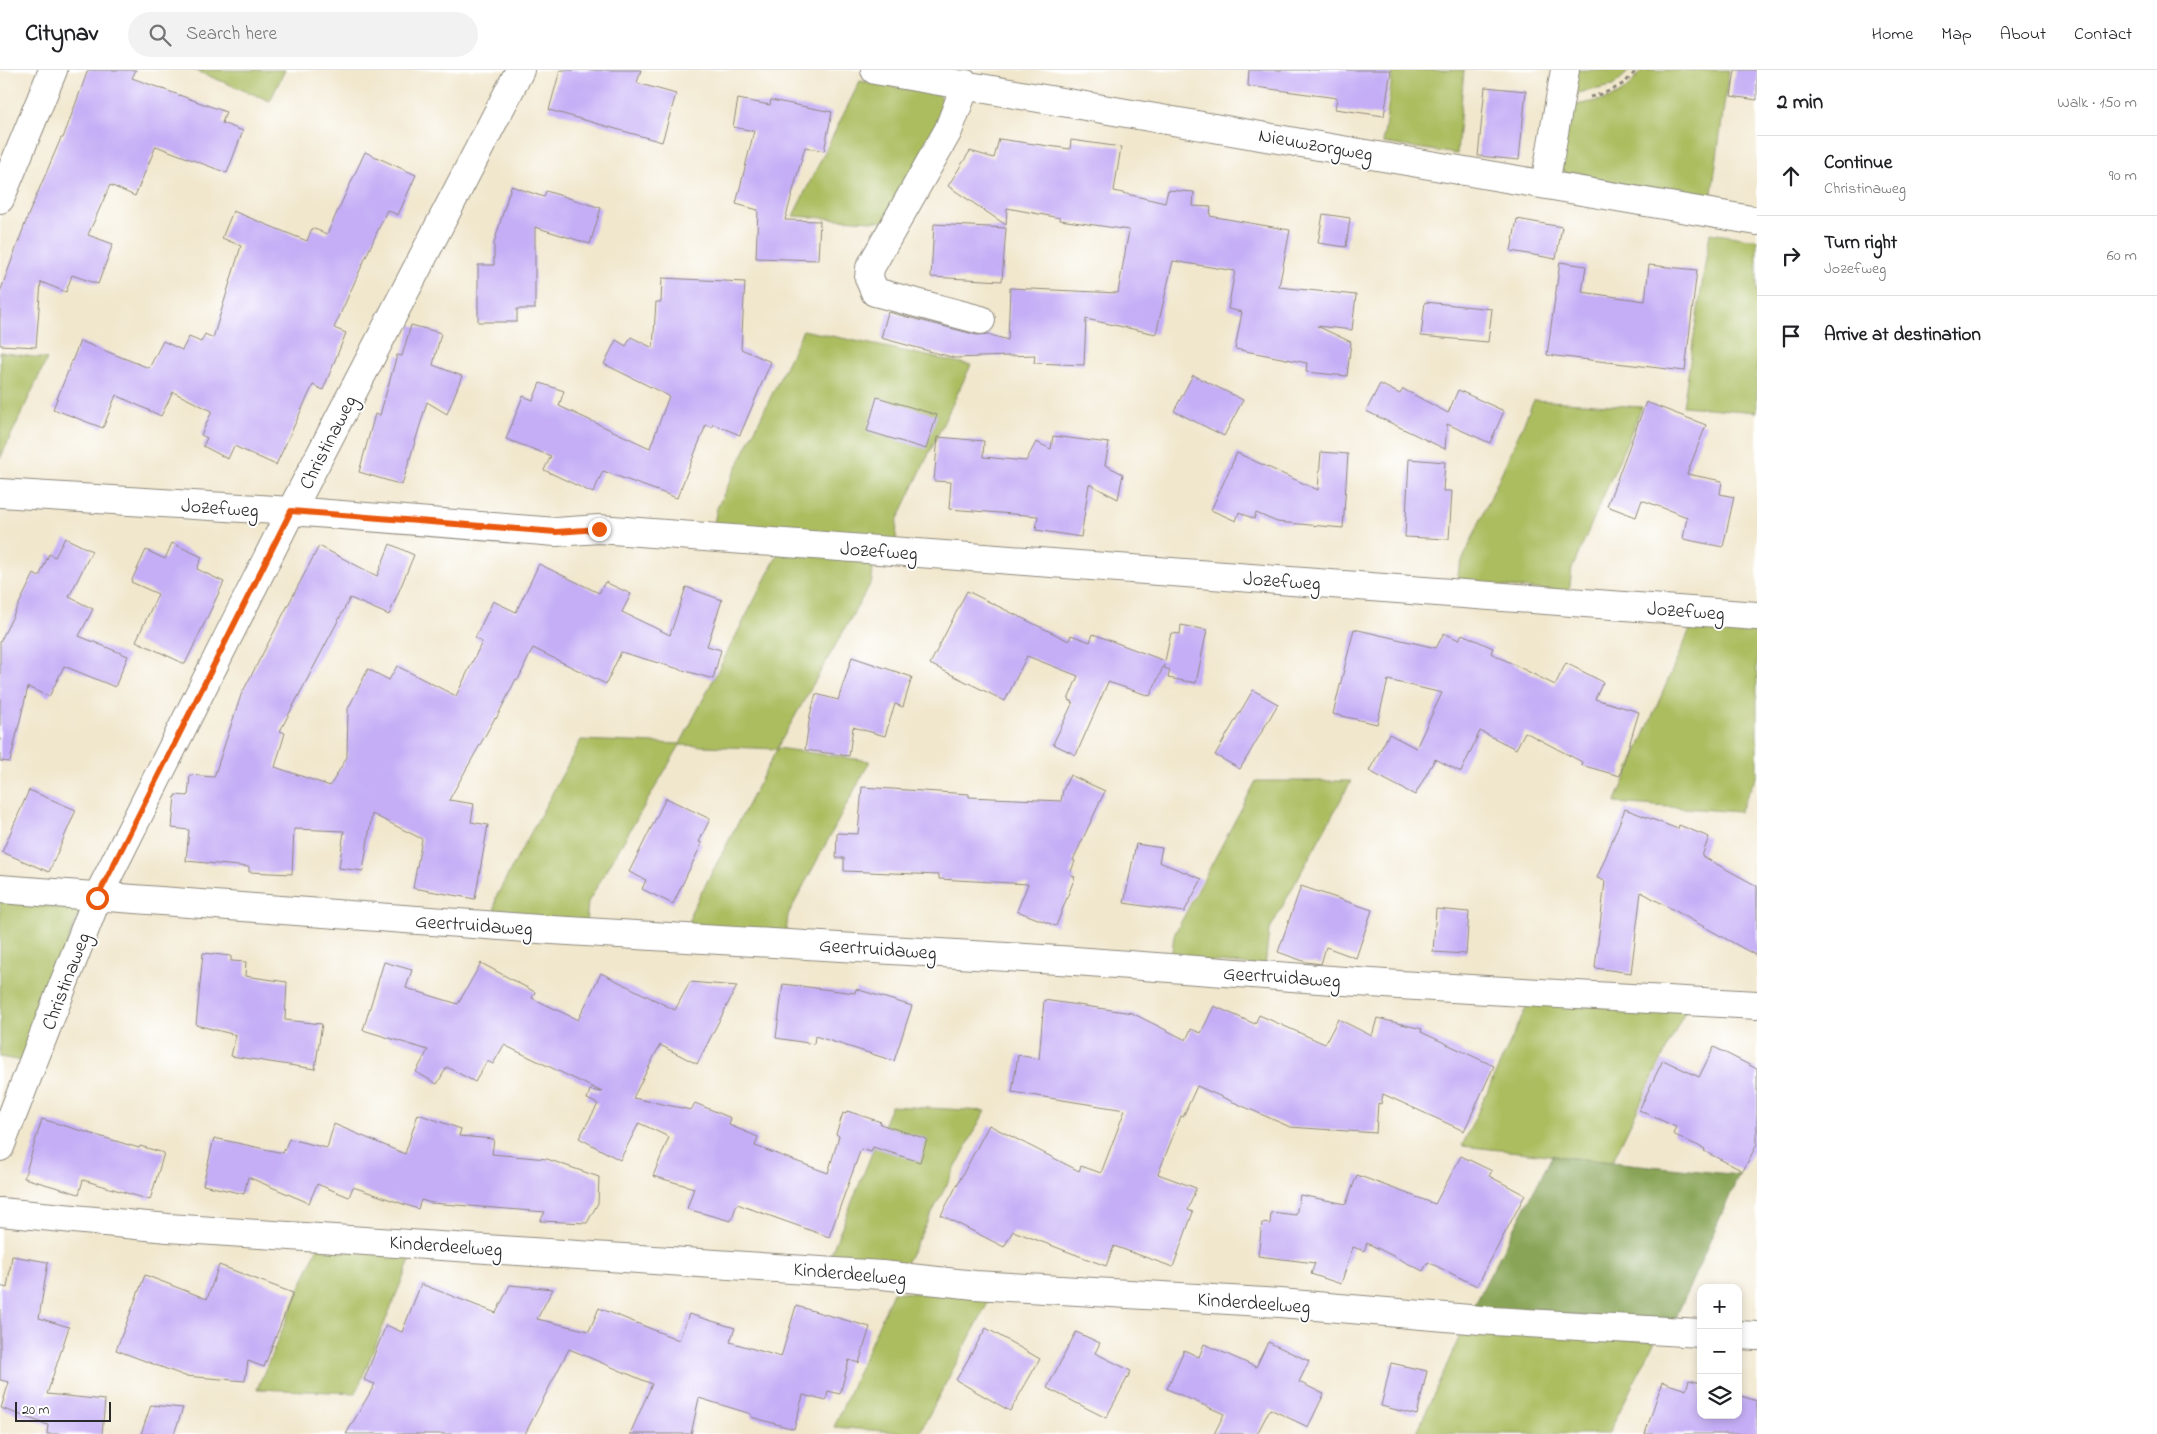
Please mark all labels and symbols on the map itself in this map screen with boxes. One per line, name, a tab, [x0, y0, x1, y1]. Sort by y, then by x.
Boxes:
street label: Nieuwzorgweg	[1256, 122, 1375, 172]
street label: Christinaweg	[293, 391, 366, 496]
street label: Jozefweg	[180, 492, 260, 528]
route end	[588, 518, 611, 541]
street label: Jozefweg	[839, 535, 919, 571]
street label: Jozefweg	[1242, 565, 1322, 601]
street label: Jozefweg	[1646, 595, 1726, 631]
route start	[86, 887, 109, 910]
street label: Geertruidaweg	[414, 908, 534, 946]
street label: Christinaweg	[35, 929, 100, 1035]
street label: Geertruidaweg	[818, 932, 938, 970]
street label: Geertruidaweg	[1222, 960, 1342, 998]
street label: Kinderdeelweg	[388, 1229, 503, 1267]
street label: Kinderdeelweg	[792, 1256, 907, 1296]
street label: Kinderdeelweg	[1196, 1286, 1311, 1324]
scale bar	[15, 1399, 111, 1422]

